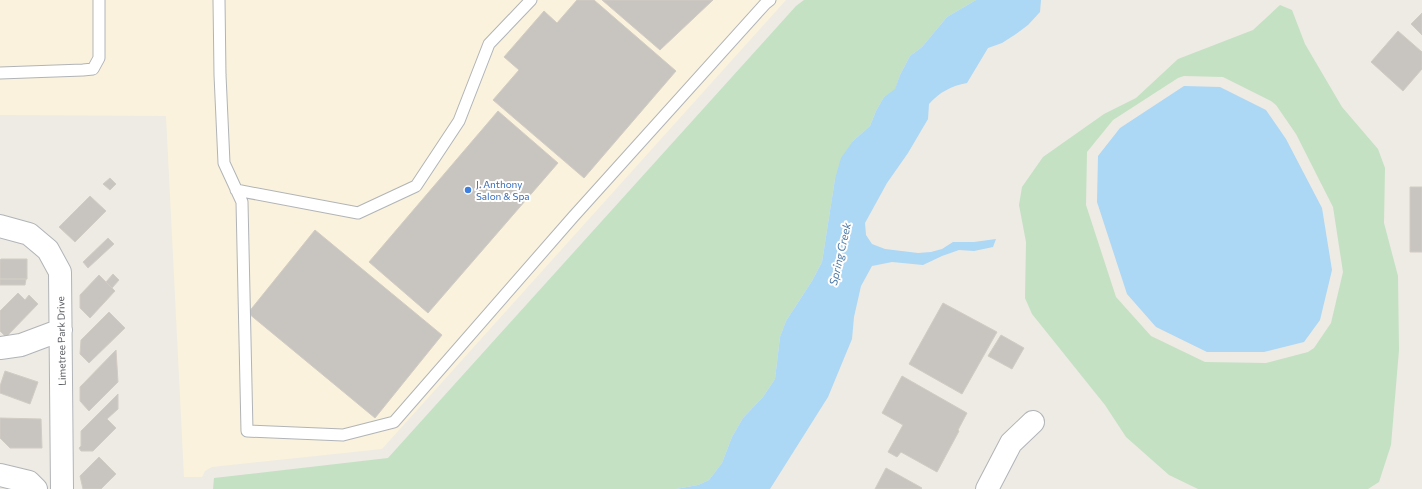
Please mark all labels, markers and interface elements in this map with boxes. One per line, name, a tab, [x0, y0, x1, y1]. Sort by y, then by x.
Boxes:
place label: J. Anthony Salon & Spa	[476, 178, 530, 202]
marker: J. Anthony Salon & Spa	[463, 185, 473, 195]
water label: Spring Creek	[826, 220, 853, 286]
street label: Limetree Park Drive	[54, 296, 68, 386]

